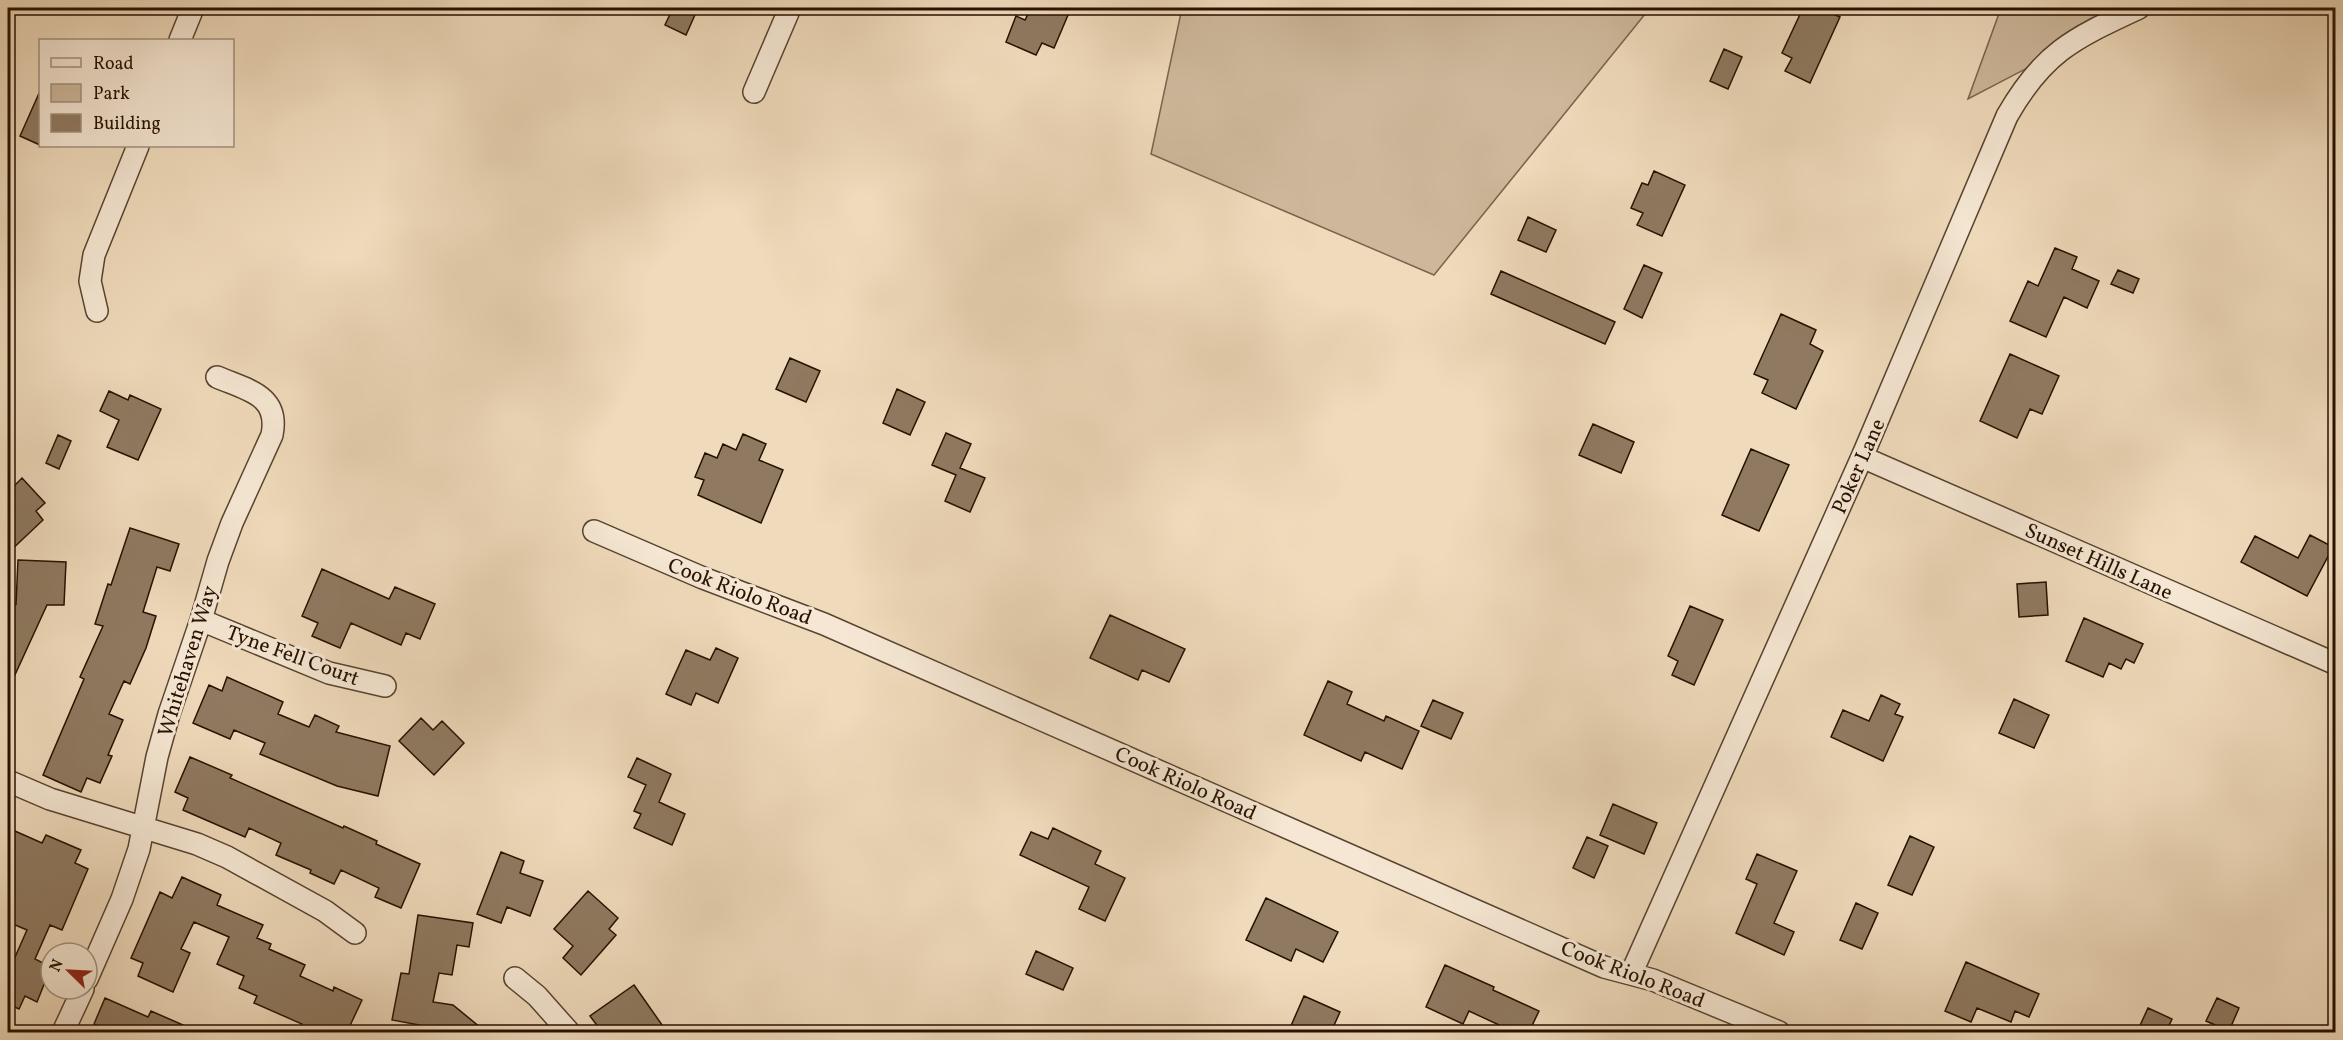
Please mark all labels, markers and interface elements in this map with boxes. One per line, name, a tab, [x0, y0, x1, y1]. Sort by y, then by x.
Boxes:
legend	[39, 39, 234, 147]
text: Road	[93, 52, 134, 77]
text: Park	[93, 82, 130, 107]
text: Building	[93, 112, 161, 137]
street label: Poker Lane	[1825, 414, 1893, 519]
street label: Sunset Hills Lane	[2020, 517, 2177, 608]
street label: Cook Riolo Road	[663, 552, 816, 633]
street label: Whitehaven Way	[152, 582, 225, 741]
street label: Tyne Fell Court	[222, 619, 363, 694]
street label: Cook Riolo Road	[1110, 740, 1261, 829]
street label: Cook Riolo Road	[1556, 935, 1709, 1016]
north arrow	[39, 941, 99, 1001]
text: N	[45, 956, 70, 975]

